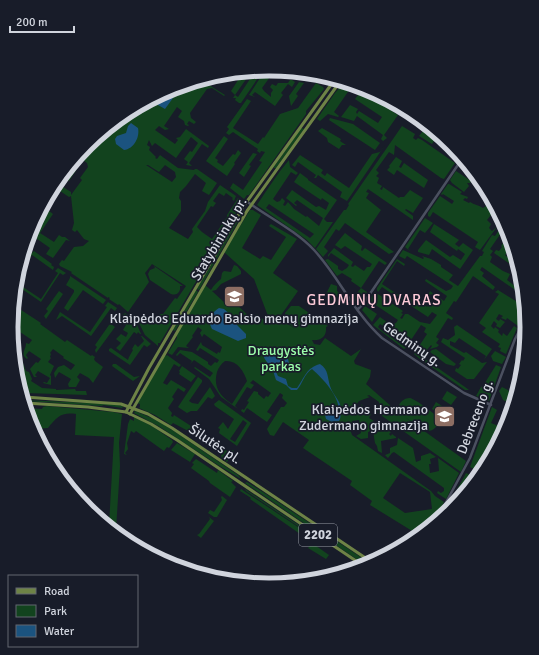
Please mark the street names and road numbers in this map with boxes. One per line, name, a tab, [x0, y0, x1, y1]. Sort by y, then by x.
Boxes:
street label: Statybininkų pr.	[187, 194, 251, 284]
street label: Gedminų g.	[379, 318, 445, 370]
street label: Debreceno g.	[453, 378, 497, 456]
street label: Šilutės pl.	[186, 420, 244, 468]
road number: 2202	[299, 524, 337, 546]

